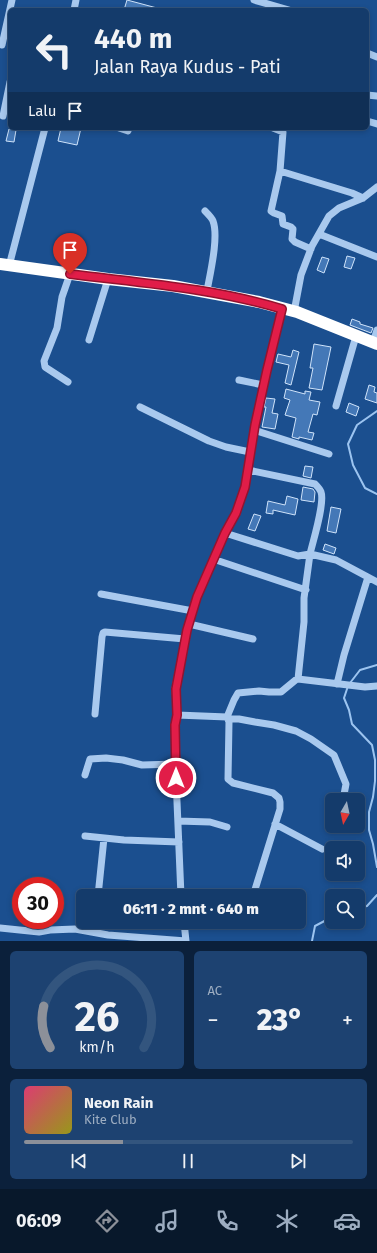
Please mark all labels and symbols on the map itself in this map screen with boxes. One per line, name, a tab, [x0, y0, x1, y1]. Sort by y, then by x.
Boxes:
pin	[53, 233, 87, 274]
position arrow	[155, 757, 197, 799]
north arrow	[325, 793, 365, 833]
speed limit sign: 30	[12, 877, 64, 929]

